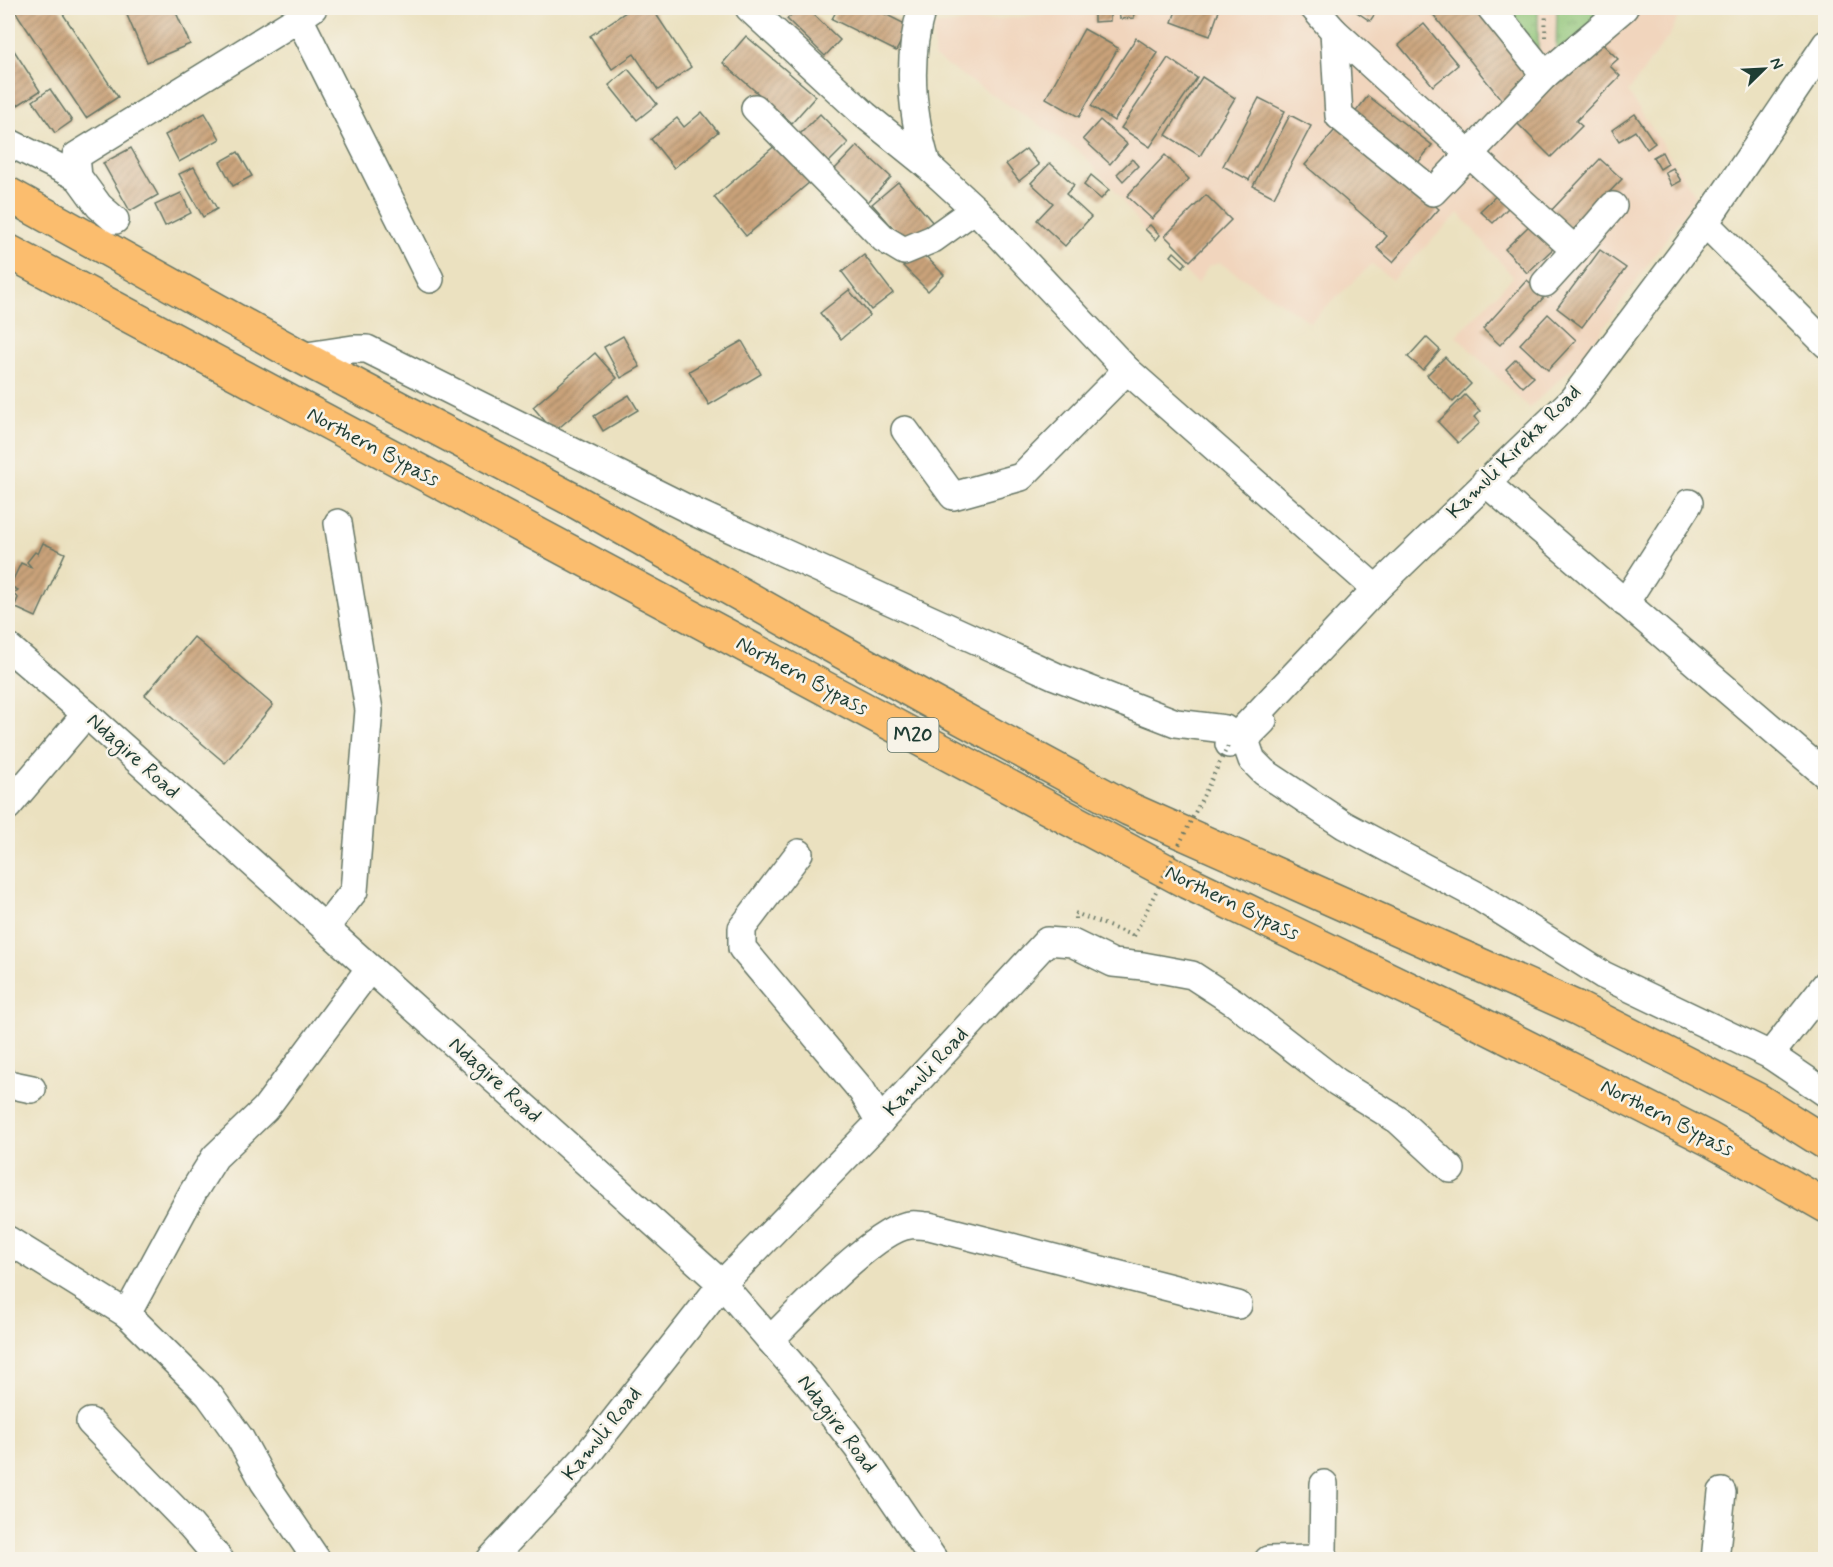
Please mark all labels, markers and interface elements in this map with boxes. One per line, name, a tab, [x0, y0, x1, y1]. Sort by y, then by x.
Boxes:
north arrow	[1734, 39, 1794, 99]
text: N	[1765, 54, 1788, 73]
street label: Kamuli Kireka Road	[1441, 379, 1587, 525]
street label: Northern Bypass	[302, 400, 444, 494]
street label: Northern Bypass	[731, 629, 873, 723]
street label: Ndagire Road	[80, 707, 186, 806]
road number: M20	[888, 718, 938, 752]
street label: Northern Bypass	[1160, 858, 1304, 948]
street label: Kamuli Road	[877, 1021, 975, 1123]
street label: Ndagire Road	[442, 1031, 548, 1130]
street label: Northern Bypass	[1596, 1072, 1738, 1164]
street label: Ndagire Road	[790, 1369, 883, 1480]
street label: Kamuli Road	[556, 1381, 648, 1487]

